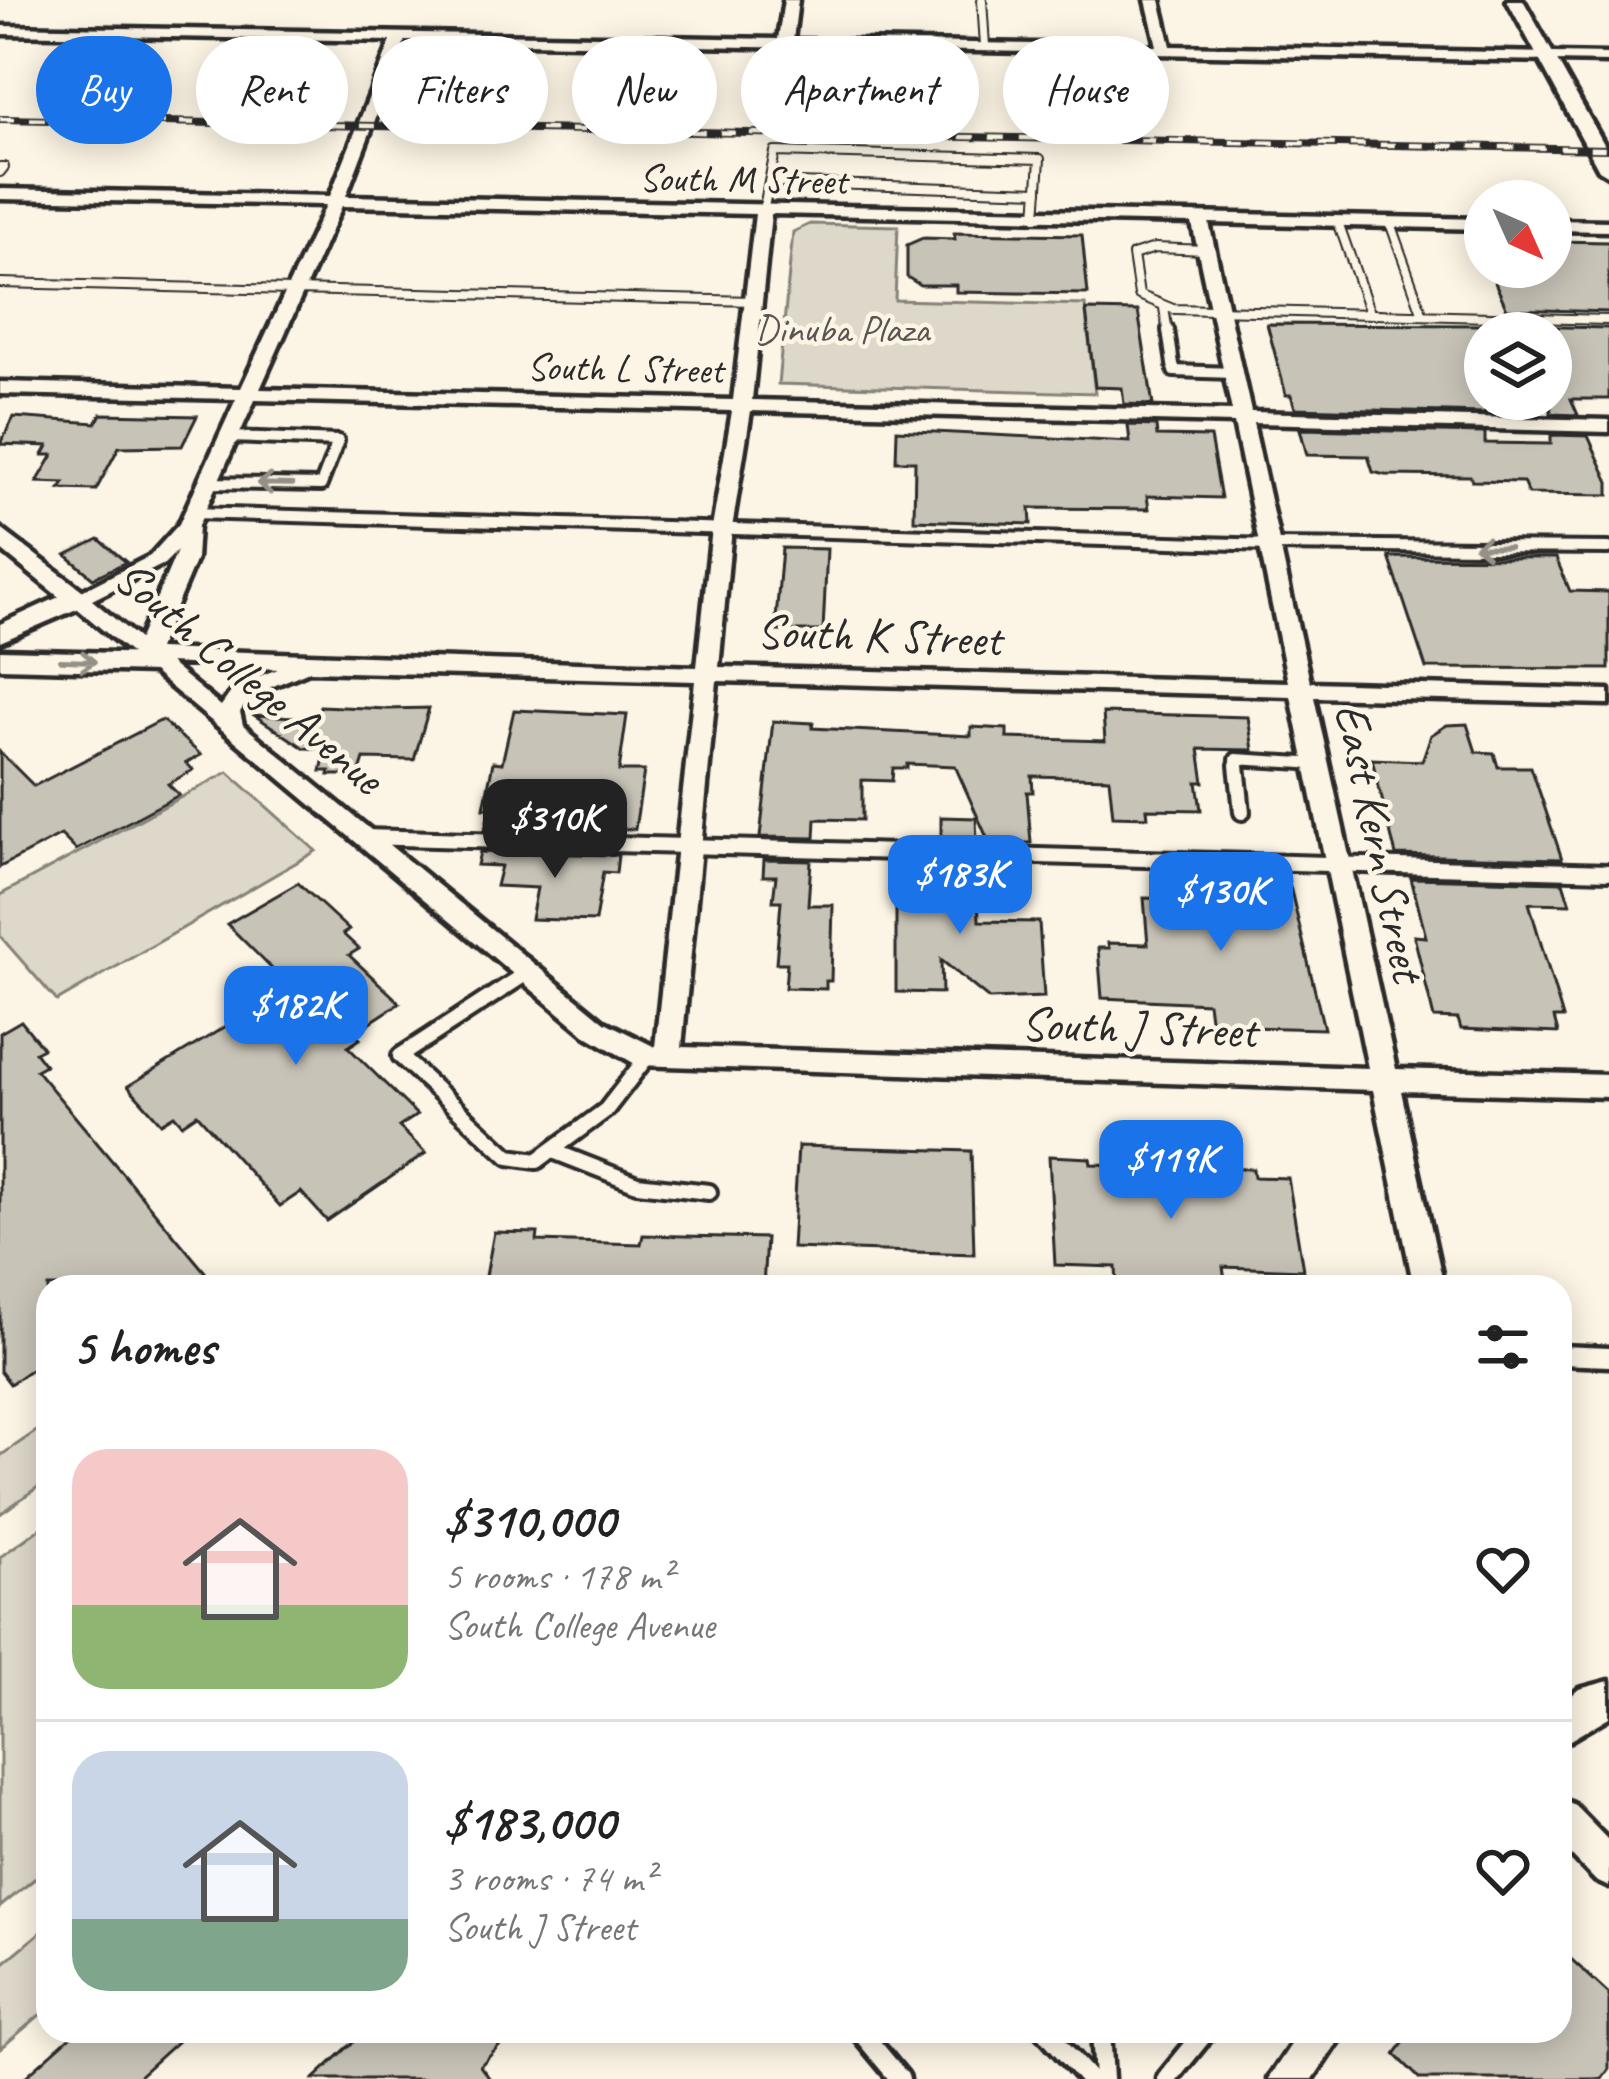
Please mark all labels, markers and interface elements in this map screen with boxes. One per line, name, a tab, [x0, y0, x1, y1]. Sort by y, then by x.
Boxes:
chip: Buy	[36, 36, 172, 144]
chip: Rent	[196, 36, 348, 144]
chip: Filters	[372, 36, 548, 144]
chip: New	[572, 36, 717, 144]
chip: Apartment	[741, 36, 979, 144]
chip: House	[1003, 36, 1169, 144]
street label: South M Street	[639, 153, 851, 206]
north arrow	[1464, 180, 1572, 288]
map controls	[1464, 180, 1572, 420]
park label: Dinuba Plaza	[755, 305, 932, 354]
button: layers	[1464, 312, 1572, 420]
street label: South L Street	[526, 342, 728, 395]
one-way arrow	[256, 472, 295, 495]
one-way arrow	[1473, 536, 1512, 558]
street label: South College Avenue	[102, 547, 399, 809]
street label: South K Street	[756, 601, 1006, 669]
one-way arrow	[58, 649, 97, 672]
street label: East Kern Street	[1321, 698, 1440, 991]
pin: $310K	[471, 779, 639, 881]
text: $310K	[510, 793, 600, 842]
pin: $183K	[876, 835, 1044, 937]
text: $183K	[915, 849, 1005, 898]
pin: $130K	[1137, 852, 1305, 954]
text: $130K	[1176, 866, 1266, 915]
pin: $182K	[212, 966, 380, 1068]
text: $182K	[251, 980, 341, 1029]
street label: South J Street	[1020, 993, 1262, 1061]
pin: $119K	[1087, 1120, 1255, 1222]
text: $119K	[1126, 1134, 1216, 1183]
icon: filters	[1470, 1314, 1536, 1380]
text: 5 homes	[72, 1315, 215, 1379]
text: $310,000	[444, 1488, 615, 1552]
icon: home	[168, 1497, 312, 1641]
icon: heart	[1470, 1536, 1536, 1602]
text: 5 rooms · 178 m²	[444, 1552, 672, 1601]
text: South College Avenue	[444, 1601, 715, 1650]
text: $183,000	[444, 1790, 615, 1854]
icon: home	[168, 1799, 312, 1943]
icon: heart	[1470, 1838, 1536, 1904]
text: 3 rooms · 74 m²	[444, 1854, 655, 1903]
text: South J Street	[444, 1903, 636, 1952]

